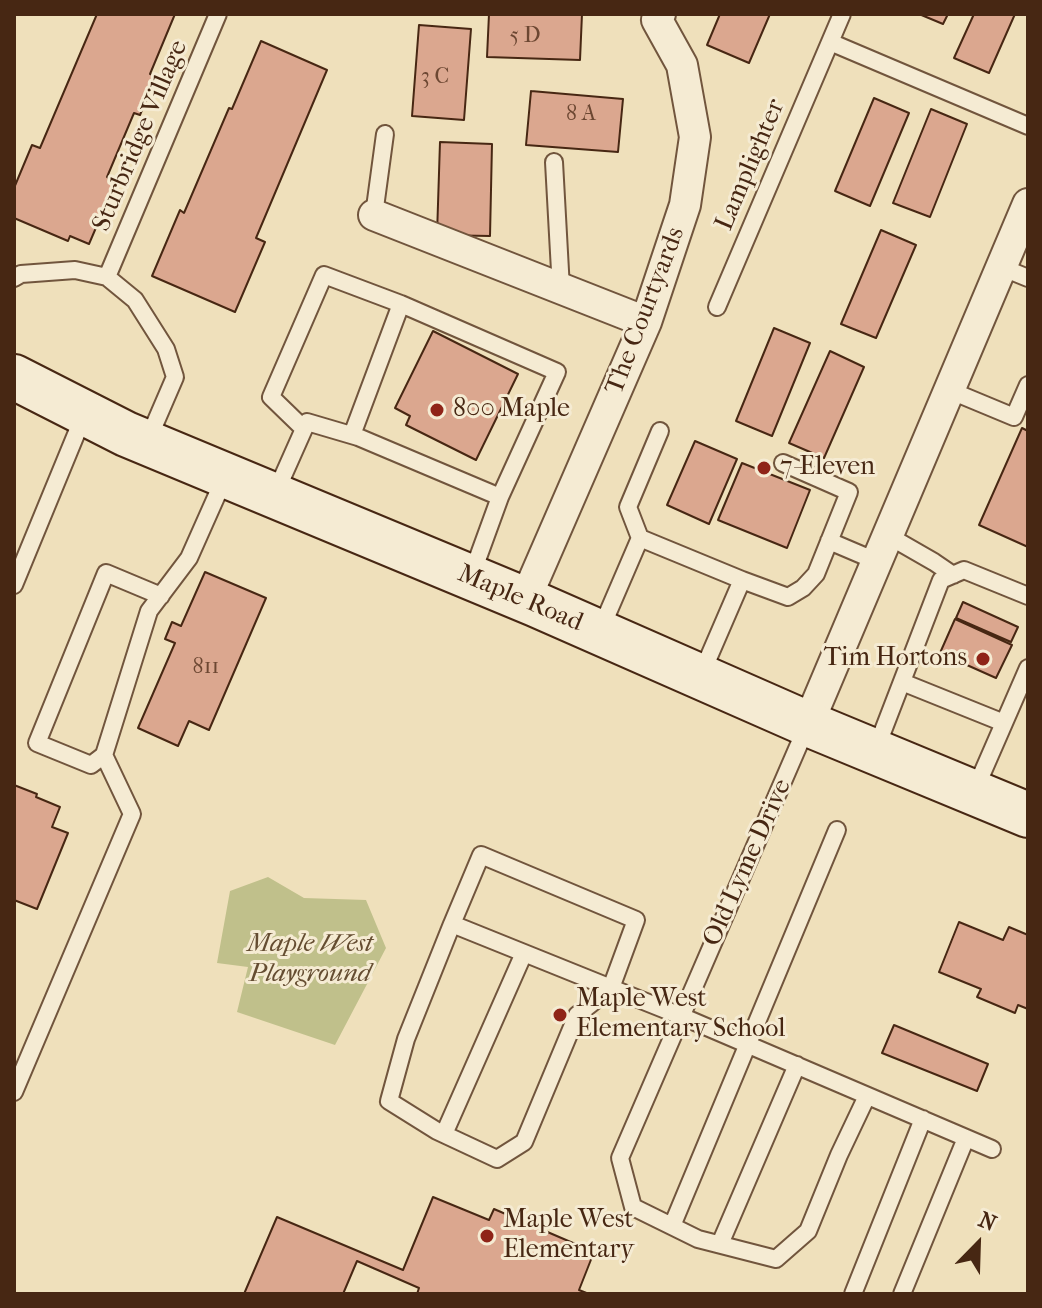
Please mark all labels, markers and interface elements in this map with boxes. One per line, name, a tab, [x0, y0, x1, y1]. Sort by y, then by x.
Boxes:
house number: 5 D	[509, 24, 541, 50]
street label: Sturbridge Village	[87, 36, 195, 236]
house number: 3 C	[421, 65, 449, 91]
street label: Lamplighter	[709, 95, 793, 235]
house number: 8 A	[566, 102, 596, 128]
street label: The Courtyards	[600, 223, 692, 399]
place label: 800 Maple	[453, 394, 570, 426]
marker: 800 Maple	[428, 401, 446, 419]
place label: 7-Eleven	[780, 452, 875, 484]
marker: 7-Eleven	[755, 459, 773, 477]
street label: Maple Road	[453, 559, 587, 639]
place label: Tim Hortons	[824, 643, 967, 675]
marker: Tim Hortons	[974, 650, 992, 668]
house number: 811	[193, 655, 219, 681]
street label: Old Lyme Drive	[697, 775, 799, 951]
park label: Maple West Playground	[247, 929, 373, 990]
place label: Maple West Elementary School	[576, 984, 785, 1046]
marker: Maple West Elementary School	[551, 1006, 569, 1024]
north arrow	[938, 1204, 1018, 1284]
place label: Maple West Elementary	[503, 1205, 634, 1266]
text: N	[975, 1207, 1000, 1237]
marker: Maple West Elementary	[478, 1227, 496, 1245]

